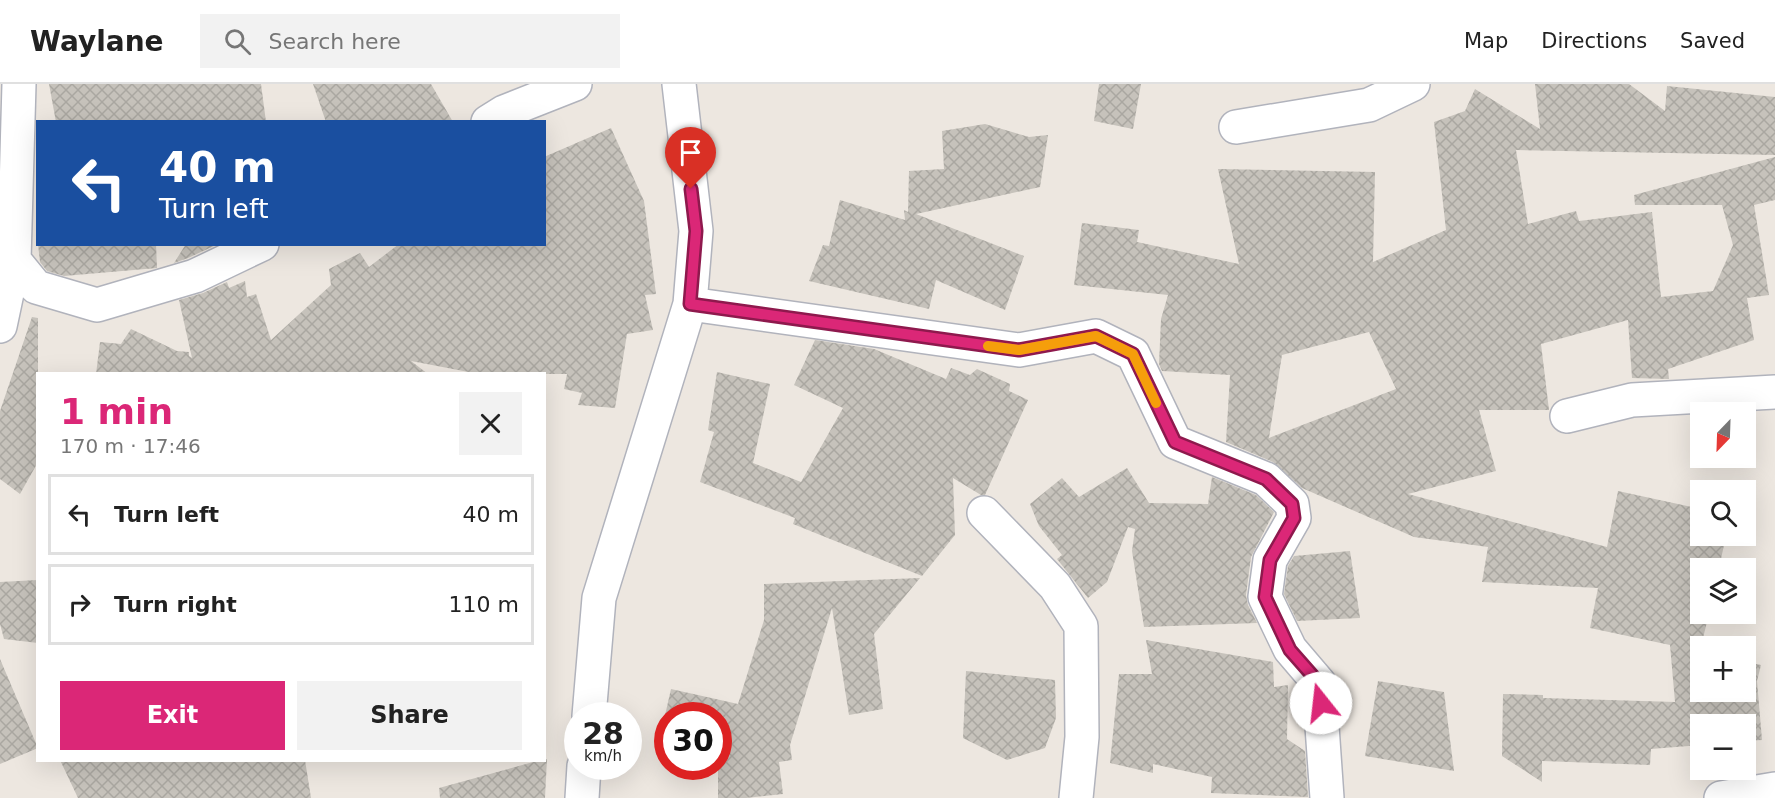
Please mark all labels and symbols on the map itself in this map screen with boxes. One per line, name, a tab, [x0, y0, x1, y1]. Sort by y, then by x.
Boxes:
pin	[665, 127, 716, 189]
north arrow	[1690, 402, 1756, 468]
position arrow	[1289, 671, 1353, 735]
speed limit sign: 30	[654, 702, 732, 780]

